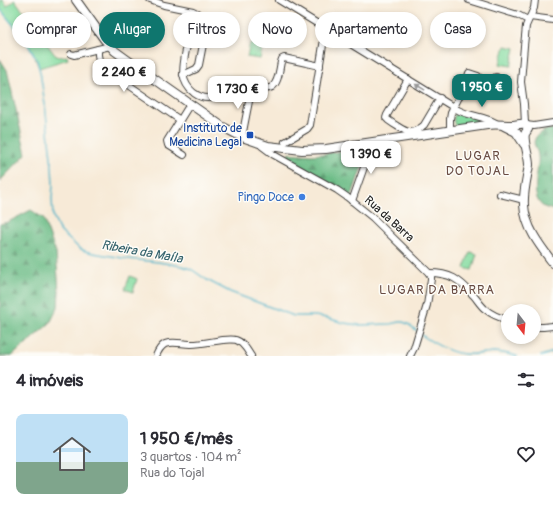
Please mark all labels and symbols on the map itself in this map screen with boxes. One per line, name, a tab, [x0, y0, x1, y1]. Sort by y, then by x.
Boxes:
pin: 2 240 €	[87, 59, 161, 93]
pin: 1 950 €	[445, 74, 519, 108]
pin: 1 730 €	[201, 76, 275, 110]
one-way arrow	[414, 83, 426, 90]
place label: Instituto de Medicina Legal	[169, 121, 242, 150]
marker: Instituto de Medicina Legal	[245, 130, 255, 140]
pin: 1 390 €	[334, 141, 408, 175]
district label: LUGAR DO TOJAL	[446, 148, 510, 179]
place label: Pingo Doce	[238, 190, 294, 205]
marker: Pingo Doce	[297, 192, 307, 202]
street label: Rua da Barra	[361, 193, 417, 246]
water label: Ribeira da Maíla	[100, 237, 185, 267]
district label: LUGAR DA BARRA	[379, 282, 495, 298]
north arrow	[501, 304, 541, 344]

